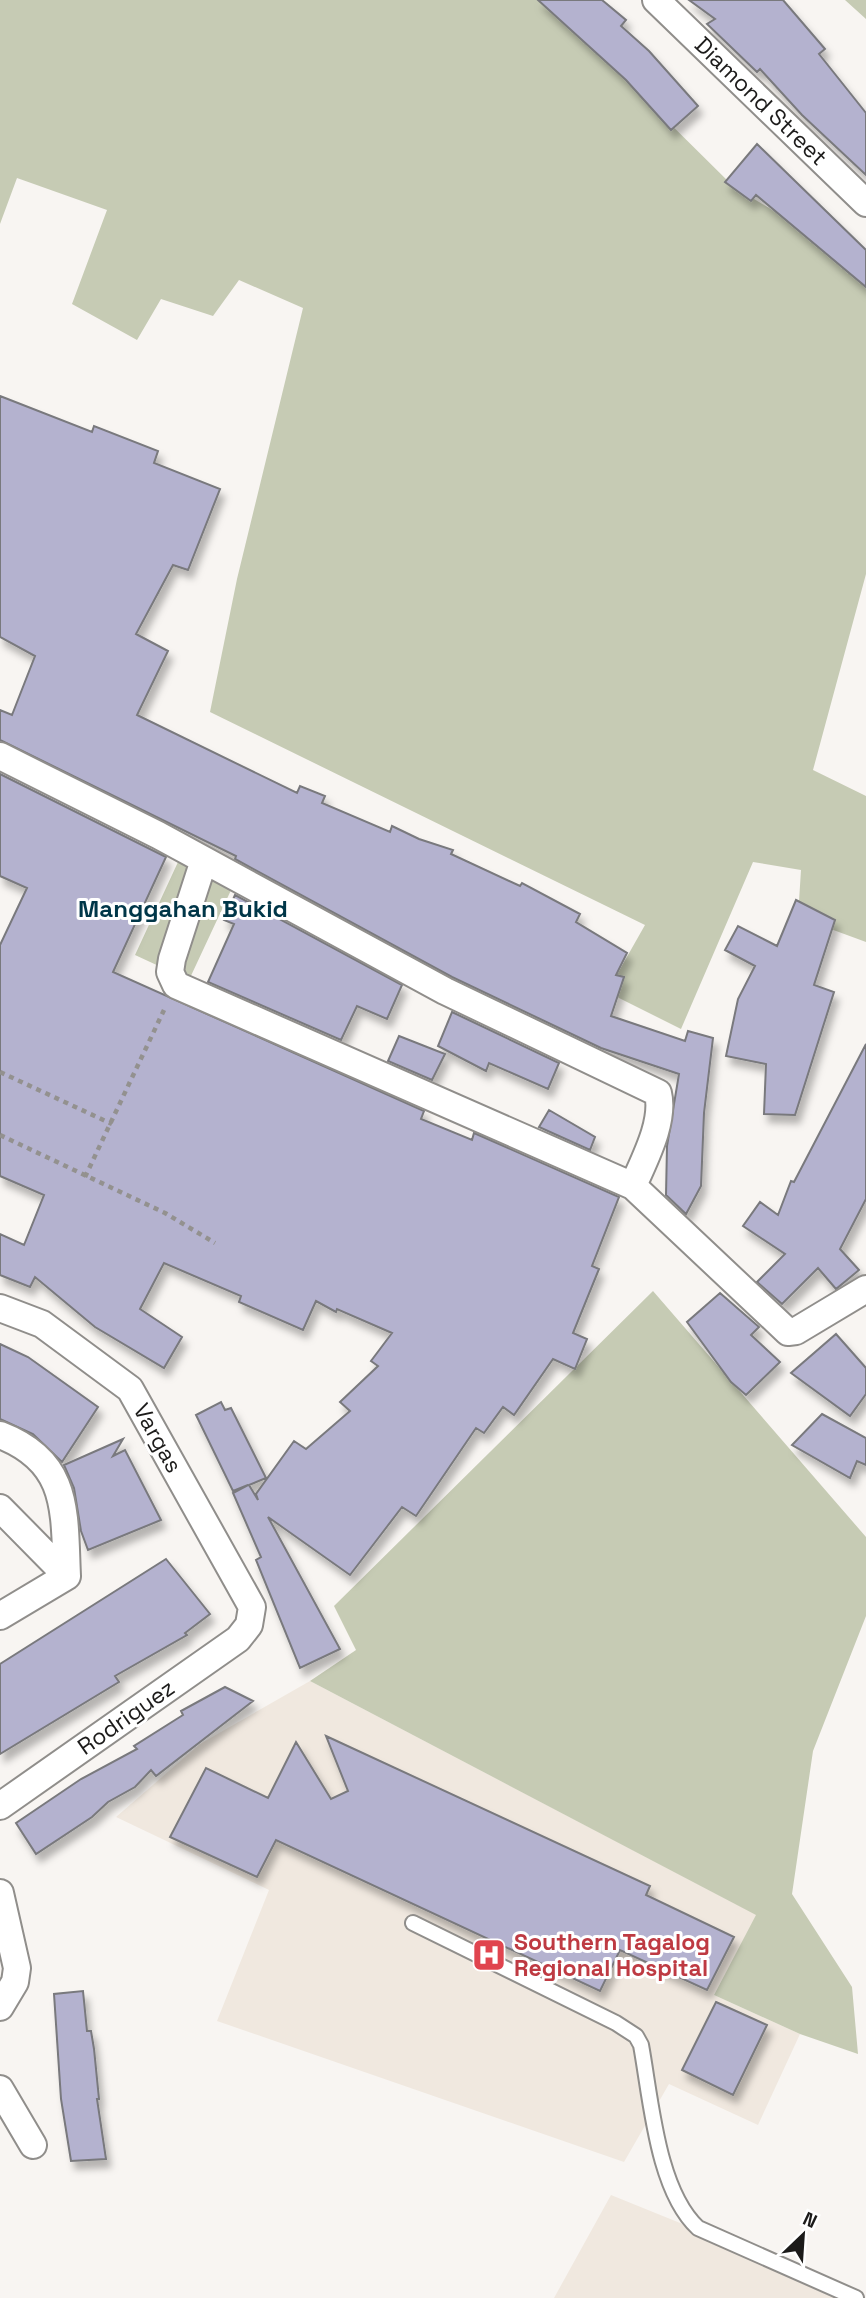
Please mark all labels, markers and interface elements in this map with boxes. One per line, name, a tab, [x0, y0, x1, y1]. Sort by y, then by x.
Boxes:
street label: Diamond Street	[688, 30, 834, 172]
district label: Manggahan Bukid	[78, 893, 288, 924]
street label: Vargas	[127, 1398, 189, 1478]
street label: Rodriguez	[72, 1673, 180, 1761]
place label: Southern Tagalog Regional Hospital	[514, 1927, 710, 1983]
hospital icon: Southern Tagalog Regional Hospital	[470, 1936, 508, 1974]
north arrow	[768, 2200, 838, 2270]
text: N	[799, 2206, 821, 2234]

